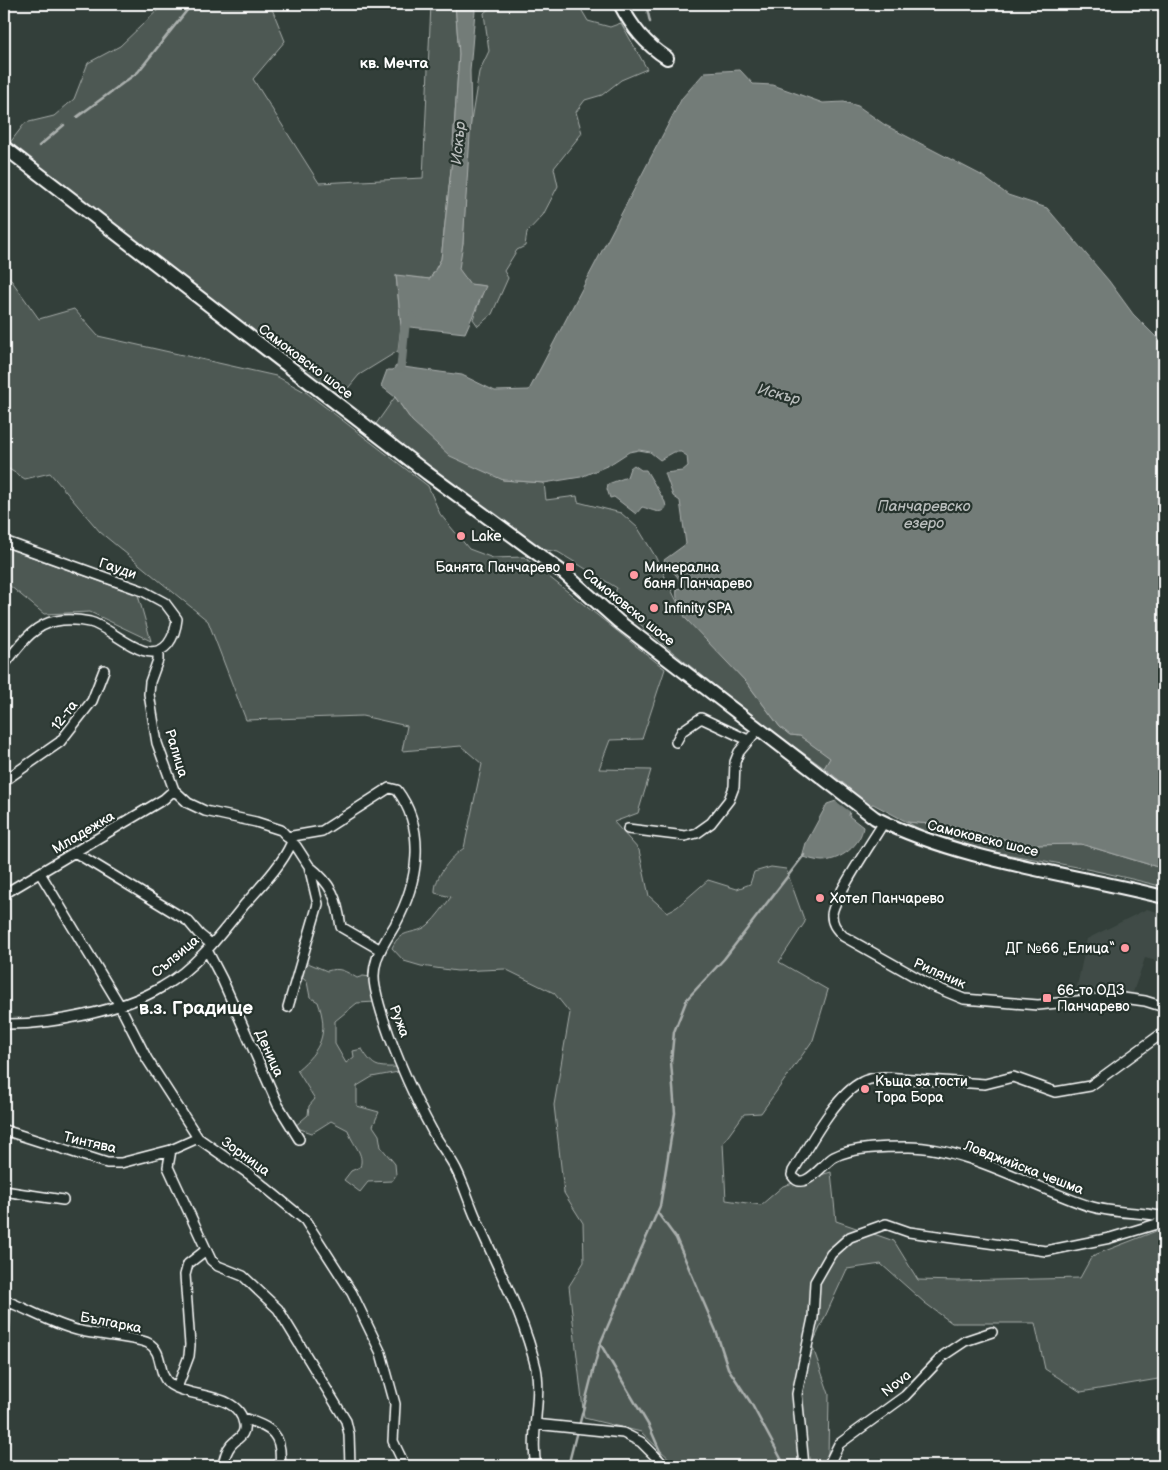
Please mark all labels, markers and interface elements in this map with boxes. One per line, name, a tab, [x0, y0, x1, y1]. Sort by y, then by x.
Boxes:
district label: кв. Мечта	[360, 54, 429, 73]
water label: Искър	[447, 120, 470, 165]
street label: Самоковско шосе	[255, 320, 357, 403]
water label: Искър	[755, 380, 803, 409]
water label: Панчаревско езеро	[877, 497, 971, 533]
place label: Lake	[471, 528, 501, 545]
marker: Lake	[455, 530, 467, 542]
street label: Гауди	[97, 554, 139, 583]
place label: Банята Панчарево	[436, 559, 560, 576]
place label: Минерална баня Панчарево	[644, 559, 752, 592]
marker: Банята Панчарево	[564, 561, 576, 573]
street label: Самоковско шосе	[579, 565, 679, 650]
marker: Минерална баня Панчарево	[628, 569, 640, 581]
place label: Infinity SPA	[664, 600, 733, 617]
marker: Infinity SPA	[648, 602, 660, 614]
street label: 12-та	[47, 696, 82, 734]
street label: Ралица	[161, 727, 192, 780]
street label: Младежка	[49, 807, 118, 858]
street label: Самоковско шосе	[925, 816, 1040, 861]
place label: Хотел Панчарево	[830, 890, 944, 907]
marker: Хотел Панчарево	[814, 892, 826, 904]
street label: Сълзица	[148, 931, 203, 981]
place label: ДГ №66 „Елица“	[1005, 940, 1115, 957]
marker: ДГ №66 „Елица“	[1119, 942, 1131, 954]
street label: Риляник	[911, 954, 969, 993]
place label: 66-то ОДЗ Панчарево	[1057, 982, 1130, 1015]
marker: 66-то ОДЗ Панчарево	[1041, 992, 1053, 1004]
district label: в.з. Градище	[139, 997, 254, 1020]
street label: Ружа	[386, 1003, 414, 1040]
street label: Деница	[252, 1027, 288, 1080]
place label: Къща за гости Тора Бора	[875, 1073, 968, 1106]
marker: Къща за гости Тора Бора	[859, 1083, 871, 1095]
street label: Тинтява	[62, 1128, 119, 1157]
street label: Зорница	[218, 1133, 274, 1180]
street label: Ловджийска чешма	[961, 1136, 1087, 1198]
street label: Българка	[79, 1308, 144, 1337]
street label: Nova	[878, 1366, 914, 1400]

